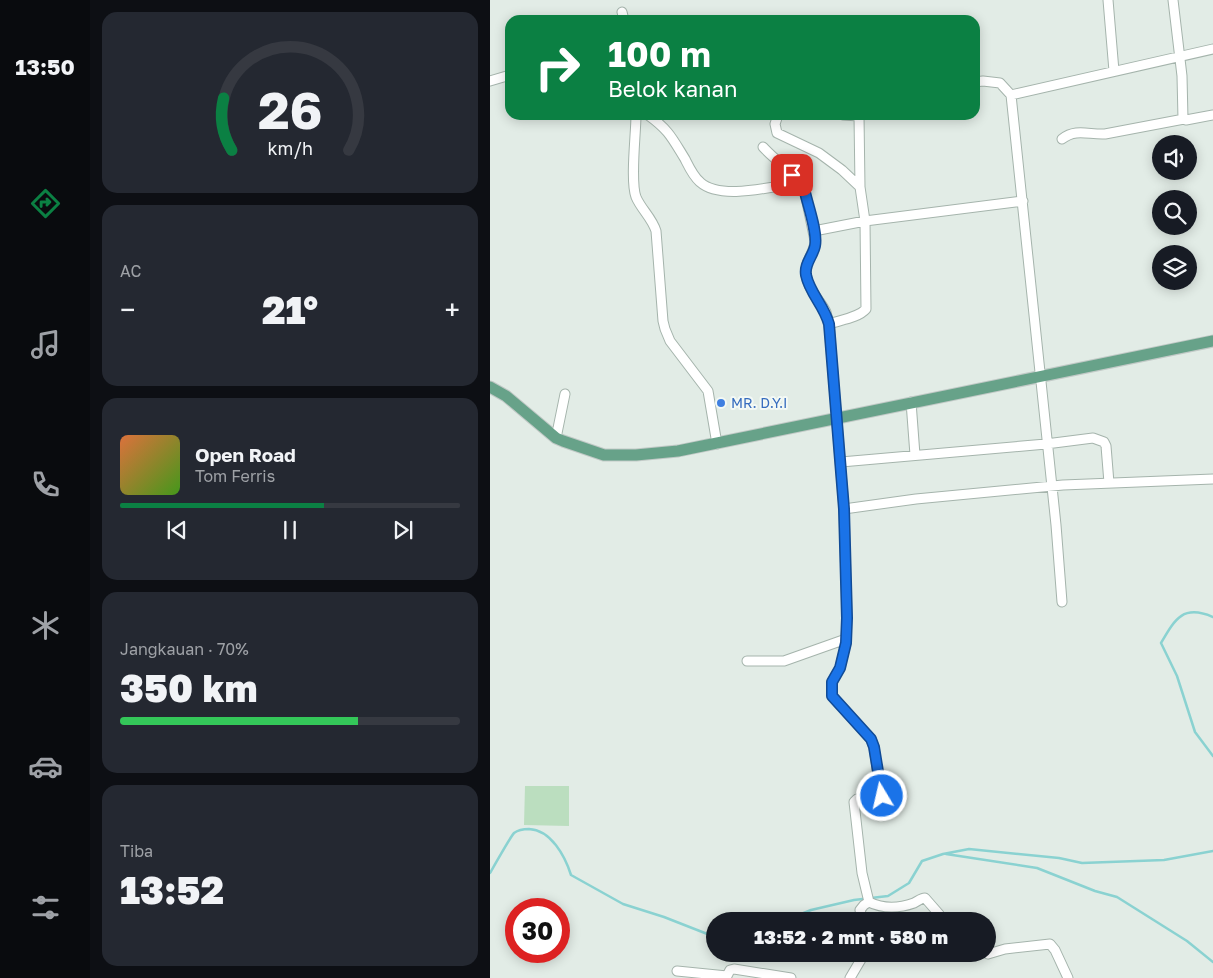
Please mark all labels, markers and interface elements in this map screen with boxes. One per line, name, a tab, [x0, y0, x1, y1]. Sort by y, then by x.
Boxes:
text: 100 m	[608, 33, 711, 75]
icon: right	[525, 35, 590, 100]
text: 13:50	[15, 53, 75, 80]
text: Belok kanan	[608, 75, 738, 102]
text: 26	[258, 78, 322, 140]
map controls	[1152, 135, 1197, 290]
button: sound	[1152, 135, 1197, 180]
text: km/h	[267, 137, 313, 159]
pin	[771, 154, 813, 196]
icon: arrive	[778, 161, 806, 189]
icon: directions	[28, 186, 63, 221]
button: search	[1152, 190, 1197, 235]
button: layers	[1152, 245, 1197, 290]
text: AC	[120, 261, 141, 281]
text: 21°	[262, 287, 318, 332]
text: −	[120, 293, 135, 326]
text: +	[445, 293, 460, 326]
icon: music	[28, 327, 63, 362]
place label: MR. D.Y.I	[731, 394, 787, 411]
marker: MR. D.Y.I	[715, 397, 727, 409]
text: Open Road	[195, 443, 296, 466]
text: Tom Ferris	[195, 466, 275, 486]
icon: phone	[28, 467, 63, 502]
icon: previous	[163, 516, 191, 544]
icon: pause	[276, 516, 304, 544]
icon: next	[389, 516, 417, 544]
icon: climate	[28, 608, 63, 643]
text: Jangkauan · 70%	[120, 639, 249, 659]
text: 350 km	[120, 665, 258, 710]
icon: car	[28, 749, 63, 784]
position arrow	[855, 769, 907, 821]
text: Tiba	[120, 841, 153, 861]
text: 13:52	[120, 867, 224, 912]
icon: filters	[28, 890, 63, 925]
speed limit sign: 30	[505, 898, 570, 963]
text: 13:52 · 2 mnt · 580 m	[754, 925, 948, 948]

